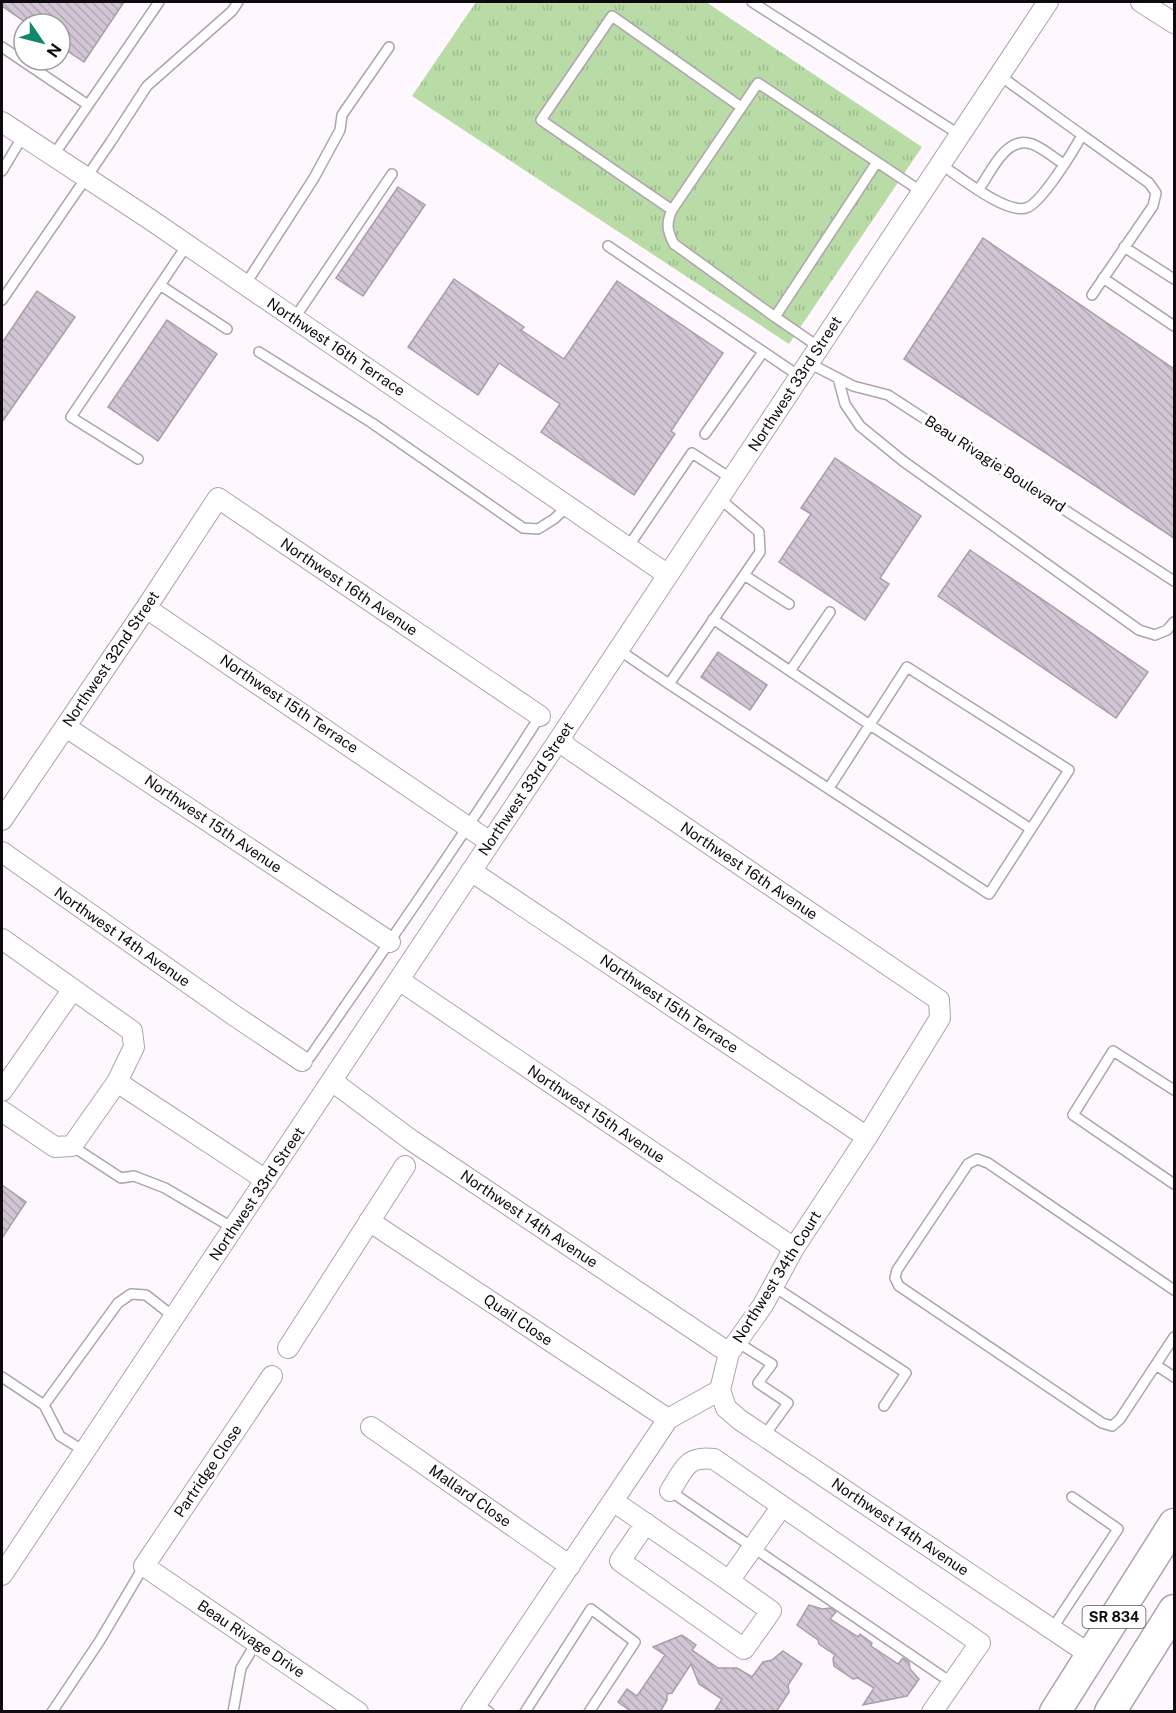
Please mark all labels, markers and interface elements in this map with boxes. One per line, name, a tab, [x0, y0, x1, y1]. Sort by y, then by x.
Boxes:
north arrow	[12, 12, 72, 72]
text: N	[43, 40, 65, 61]
street label: Northwest 16th Terrace	[264, 294, 408, 399]
street label: Northwest 33rd Street	[745, 313, 845, 454]
street label: Beau Rivagie Boulevard	[922, 412, 1069, 515]
street label: Northwest 16th Avenue	[278, 534, 421, 639]
street label: Northwest 32nd Street	[59, 588, 162, 730]
street label: Northwest 15th Terrace	[217, 651, 362, 756]
street label: Northwest 33rd Street	[475, 719, 577, 859]
street label: Northwest 15th Avenue	[141, 771, 285, 876]
street label: Northwest 16th Avenue	[678, 818, 821, 923]
street label: Northwest 14th Avenue	[51, 883, 193, 990]
street label: Northwest 15th Terrace	[597, 951, 742, 1056]
street label: Northwest 15th Avenue	[524, 1061, 668, 1166]
street label: Northwest 33rd Street	[206, 1124, 308, 1264]
street label: Northwest 14th Avenue	[458, 1166, 601, 1271]
street label: Northwest 34th Court	[729, 1207, 824, 1346]
street label: Quail Close	[481, 1290, 556, 1349]
street label: Partridge Close	[170, 1421, 245, 1520]
street label: Mallard Close	[426, 1461, 514, 1530]
street label: Northwest 14th Avenue	[829, 1474, 972, 1579]
street label: Beau Rivage Drive	[194, 1596, 308, 1681]
road number: SR 834	[1082, 1606, 1146, 1628]

